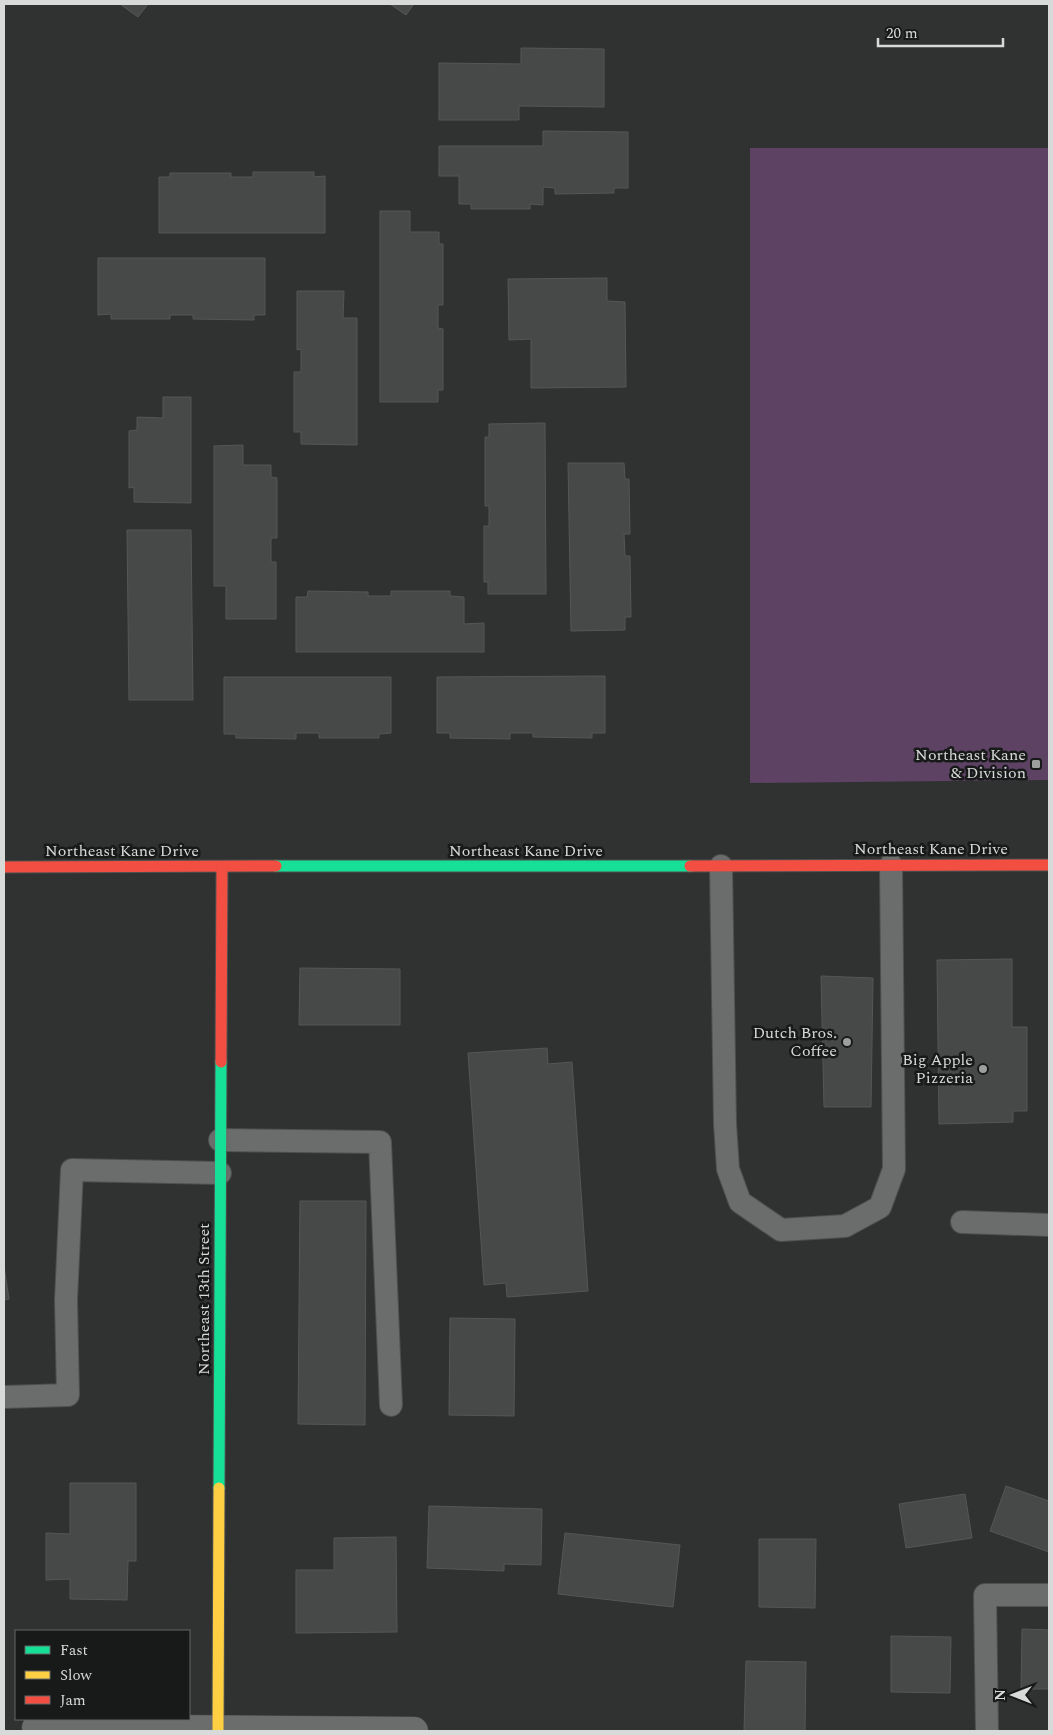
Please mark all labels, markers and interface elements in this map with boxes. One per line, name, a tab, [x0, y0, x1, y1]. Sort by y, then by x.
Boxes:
scale bar	[878, 15, 1003, 47]
text: 20 m	[886, 22, 918, 45]
place label: Northeast Kane & Division	[915, 743, 1026, 785]
marker: Northeast Kane & Division	[1030, 758, 1042, 770]
street label: Northeast Kane Drive	[854, 837, 1008, 861]
street label: Northeast Kane Drive	[45, 839, 199, 863]
street label: Northeast Kane Drive	[449, 839, 603, 863]
place label: Dutch Bros. Coffee	[753, 1021, 837, 1063]
marker: Dutch Bros. Coffee	[841, 1036, 853, 1048]
place label: Big Apple Pizzeria	[902, 1048, 973, 1090]
marker: Big Apple Pizzeria	[977, 1063, 989, 1075]
street label: Northeast 13th Street	[192, 1223, 216, 1375]
legend	[15, 1630, 190, 1720]
text: Fast	[60, 1639, 88, 1662]
text: Slow	[60, 1664, 92, 1687]
north arrow	[988, 1670, 1038, 1720]
text: Jam	[60, 1689, 86, 1712]
text: N	[990, 1689, 1011, 1701]

